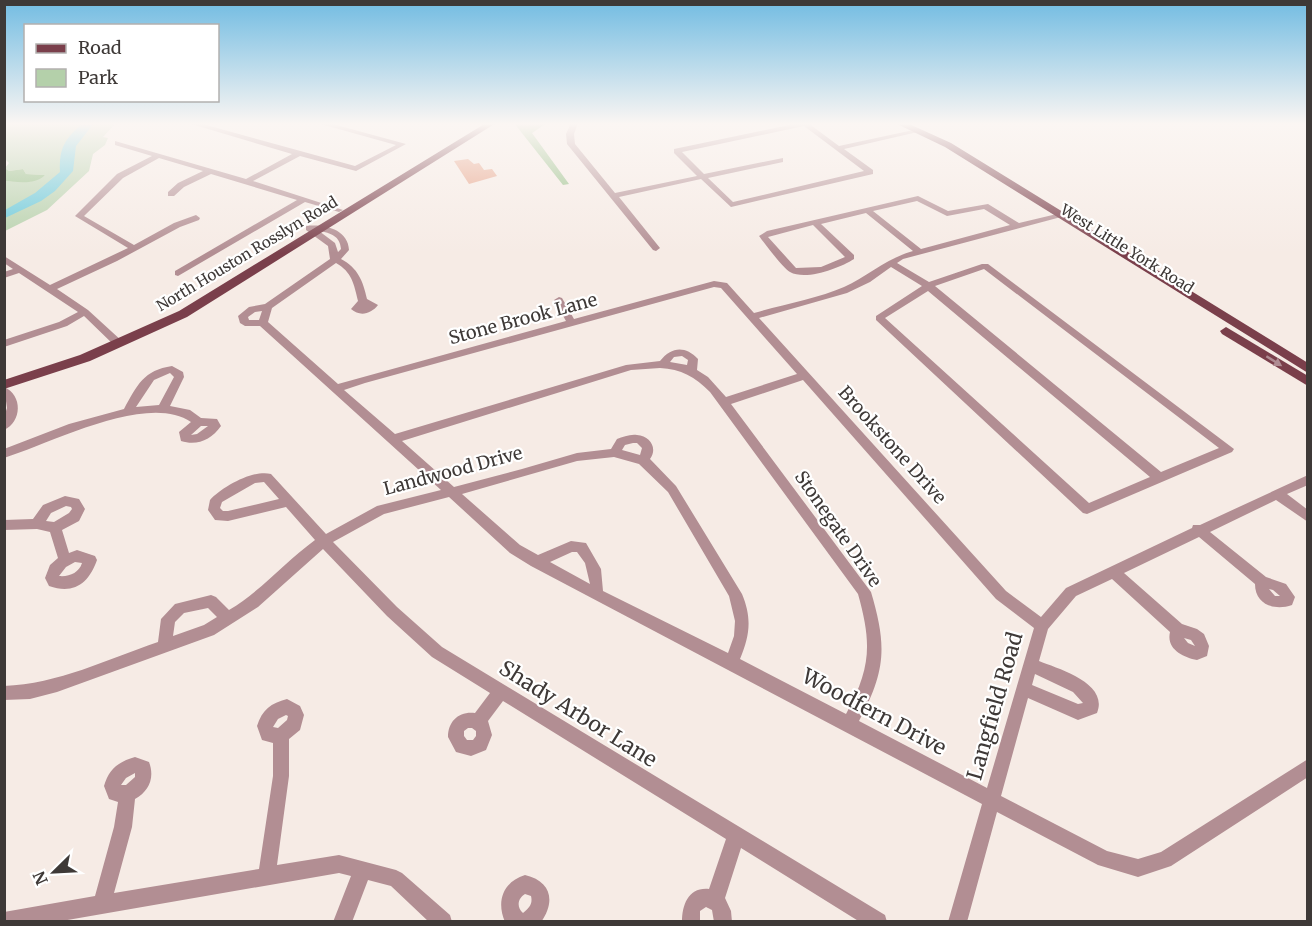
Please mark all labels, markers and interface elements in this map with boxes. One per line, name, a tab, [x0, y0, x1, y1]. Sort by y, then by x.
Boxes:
legend	[24, 24, 219, 102]
text: Road	[78, 36, 122, 59]
text: Park	[78, 66, 119, 89]
street label: North Houston Rosslyn Road	[153, 192, 341, 315]
street label: West Little York Road	[1056, 199, 1197, 297]
street label: Stone Brook Lane	[446, 288, 600, 349]
one-way arrow	[1266, 355, 1282, 366]
street label: Brookstone Drive	[833, 381, 951, 508]
street label: Landwood Drive	[381, 441, 525, 500]
street label: Stonegate Drive	[790, 466, 887, 591]
street label: Langfield Road	[961, 628, 1029, 783]
street label: Shady Arbor Lane	[494, 654, 662, 773]
street label: Woodfern Drive	[796, 662, 951, 761]
north arrow	[24, 842, 84, 902]
text: N	[28, 868, 52, 888]

